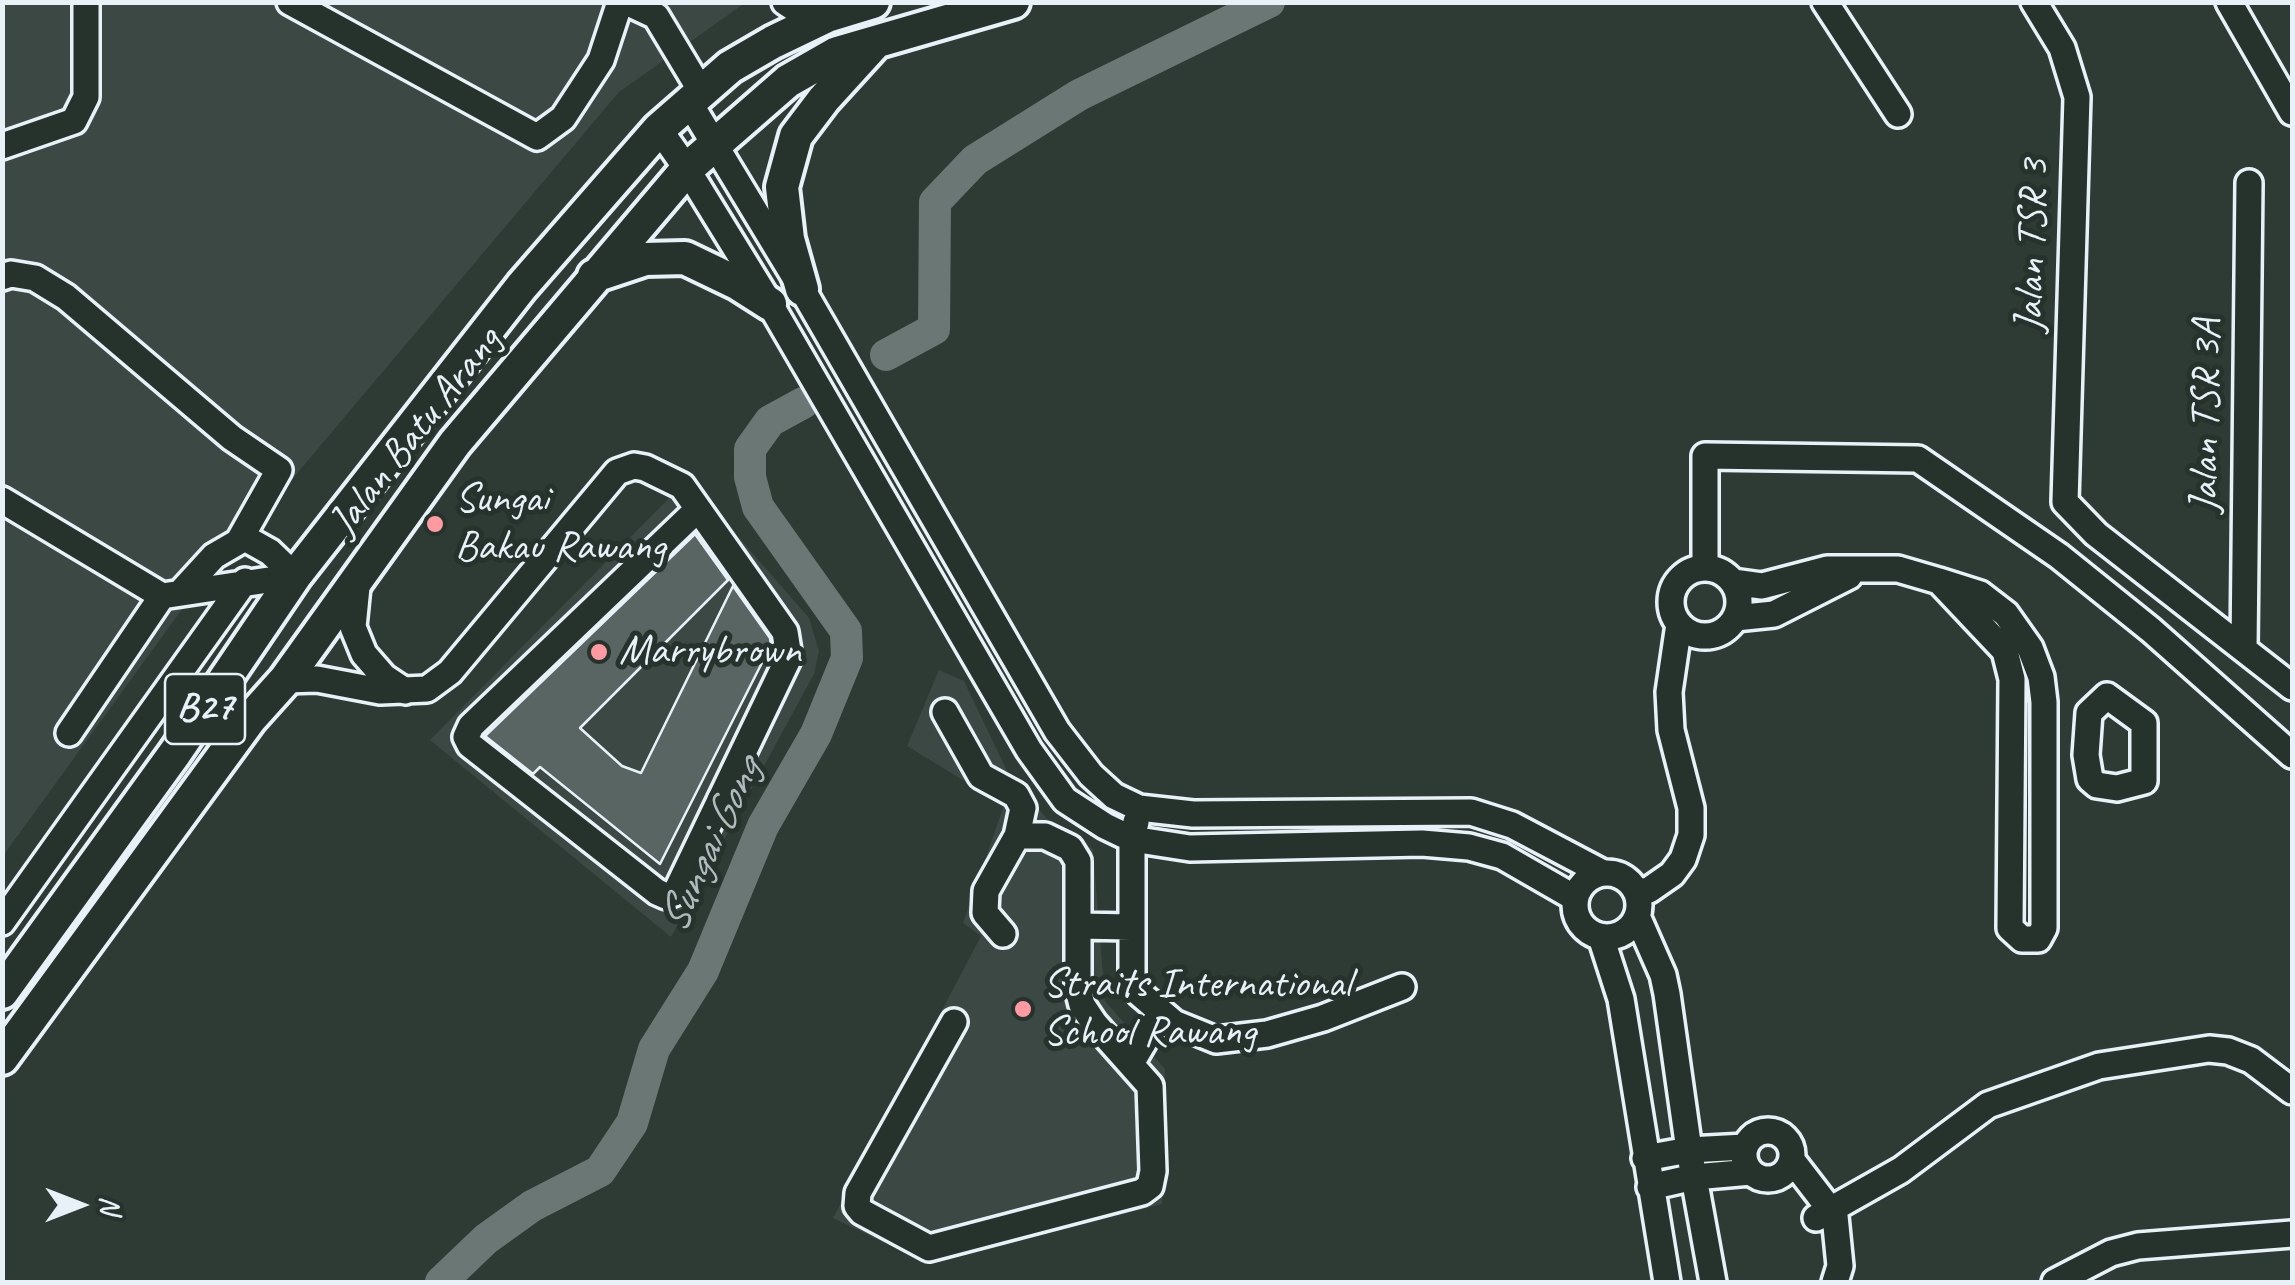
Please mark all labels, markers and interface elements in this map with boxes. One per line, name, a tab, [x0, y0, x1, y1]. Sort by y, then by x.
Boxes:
street label: Jalan TSR 3	[2005, 159, 2061, 333]
street label: Jalan Batu Arang	[319, 317, 513, 547]
street label: Jalan TSR 3A	[2180, 319, 2234, 513]
place label: Sungai Bakau Rawang	[455, 475, 666, 574]
marker: Sungai Bakau Rawang	[424, 513, 446, 535]
place label: Marrybrown	[619, 627, 801, 677]
marker: Marrybrown	[588, 641, 610, 663]
road number: B27	[165, 674, 245, 744]
water label: Sungai Gong	[647, 751, 775, 941]
place label: Straits International School Rawang	[1043, 960, 1351, 1058]
marker: Straits International School Rawang	[1012, 998, 1034, 1020]
north arrow	[30, 1155, 130, 1255]
text: N	[93, 1196, 128, 1214]

